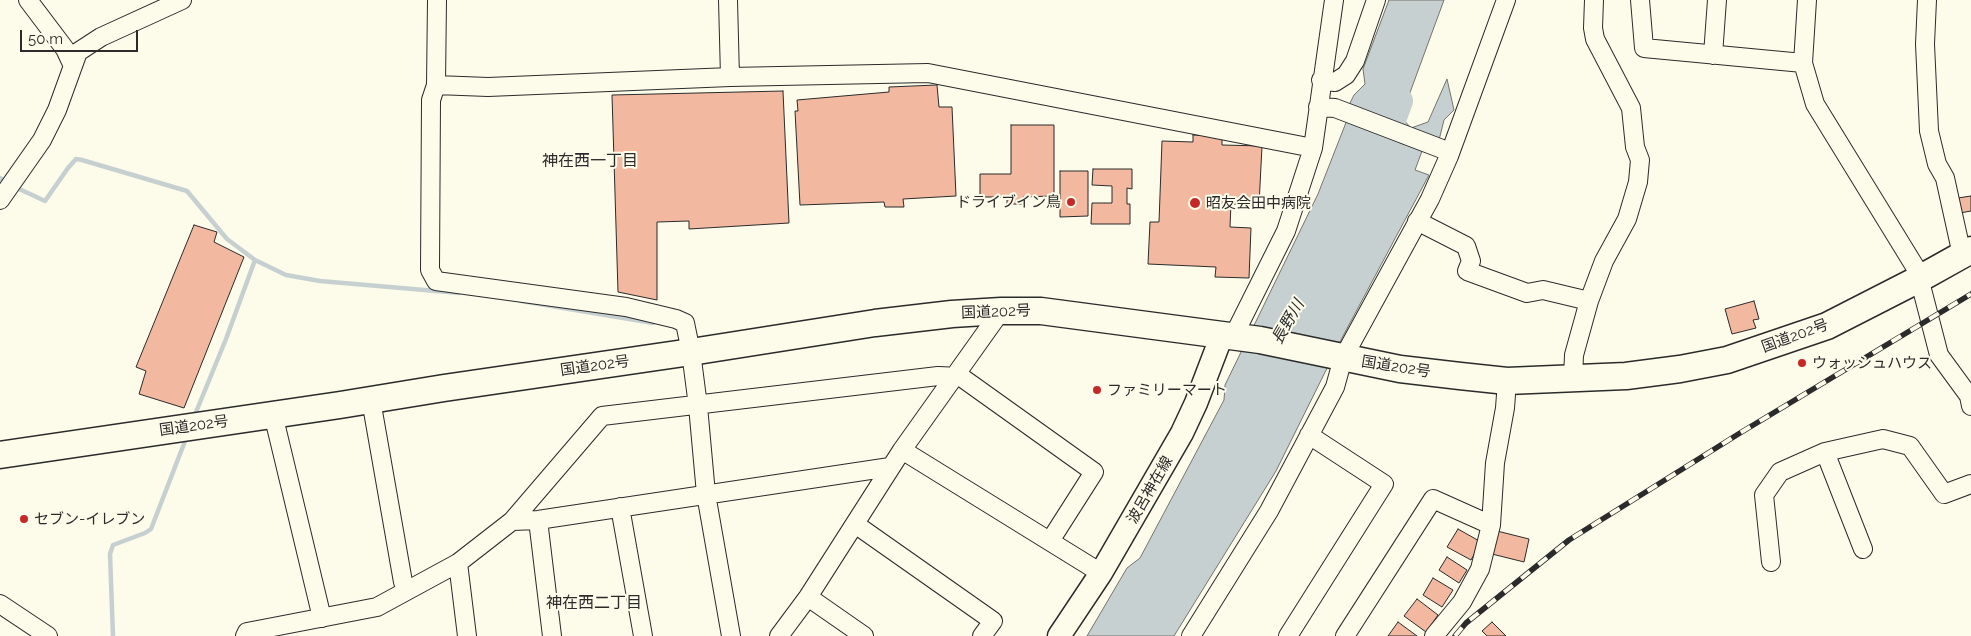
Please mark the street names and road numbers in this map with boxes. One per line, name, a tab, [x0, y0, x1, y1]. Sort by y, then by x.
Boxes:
street label: 国道202号	[961, 302, 1031, 322]
street label: 国道202号	[1759, 316, 1831, 356]
street label: 国道202号	[559, 352, 631, 380]
street label: 国道202号	[1360, 353, 1432, 381]
street label: 国道202号	[158, 412, 230, 440]
street label: 波呂神在線	[1123, 453, 1177, 527]

